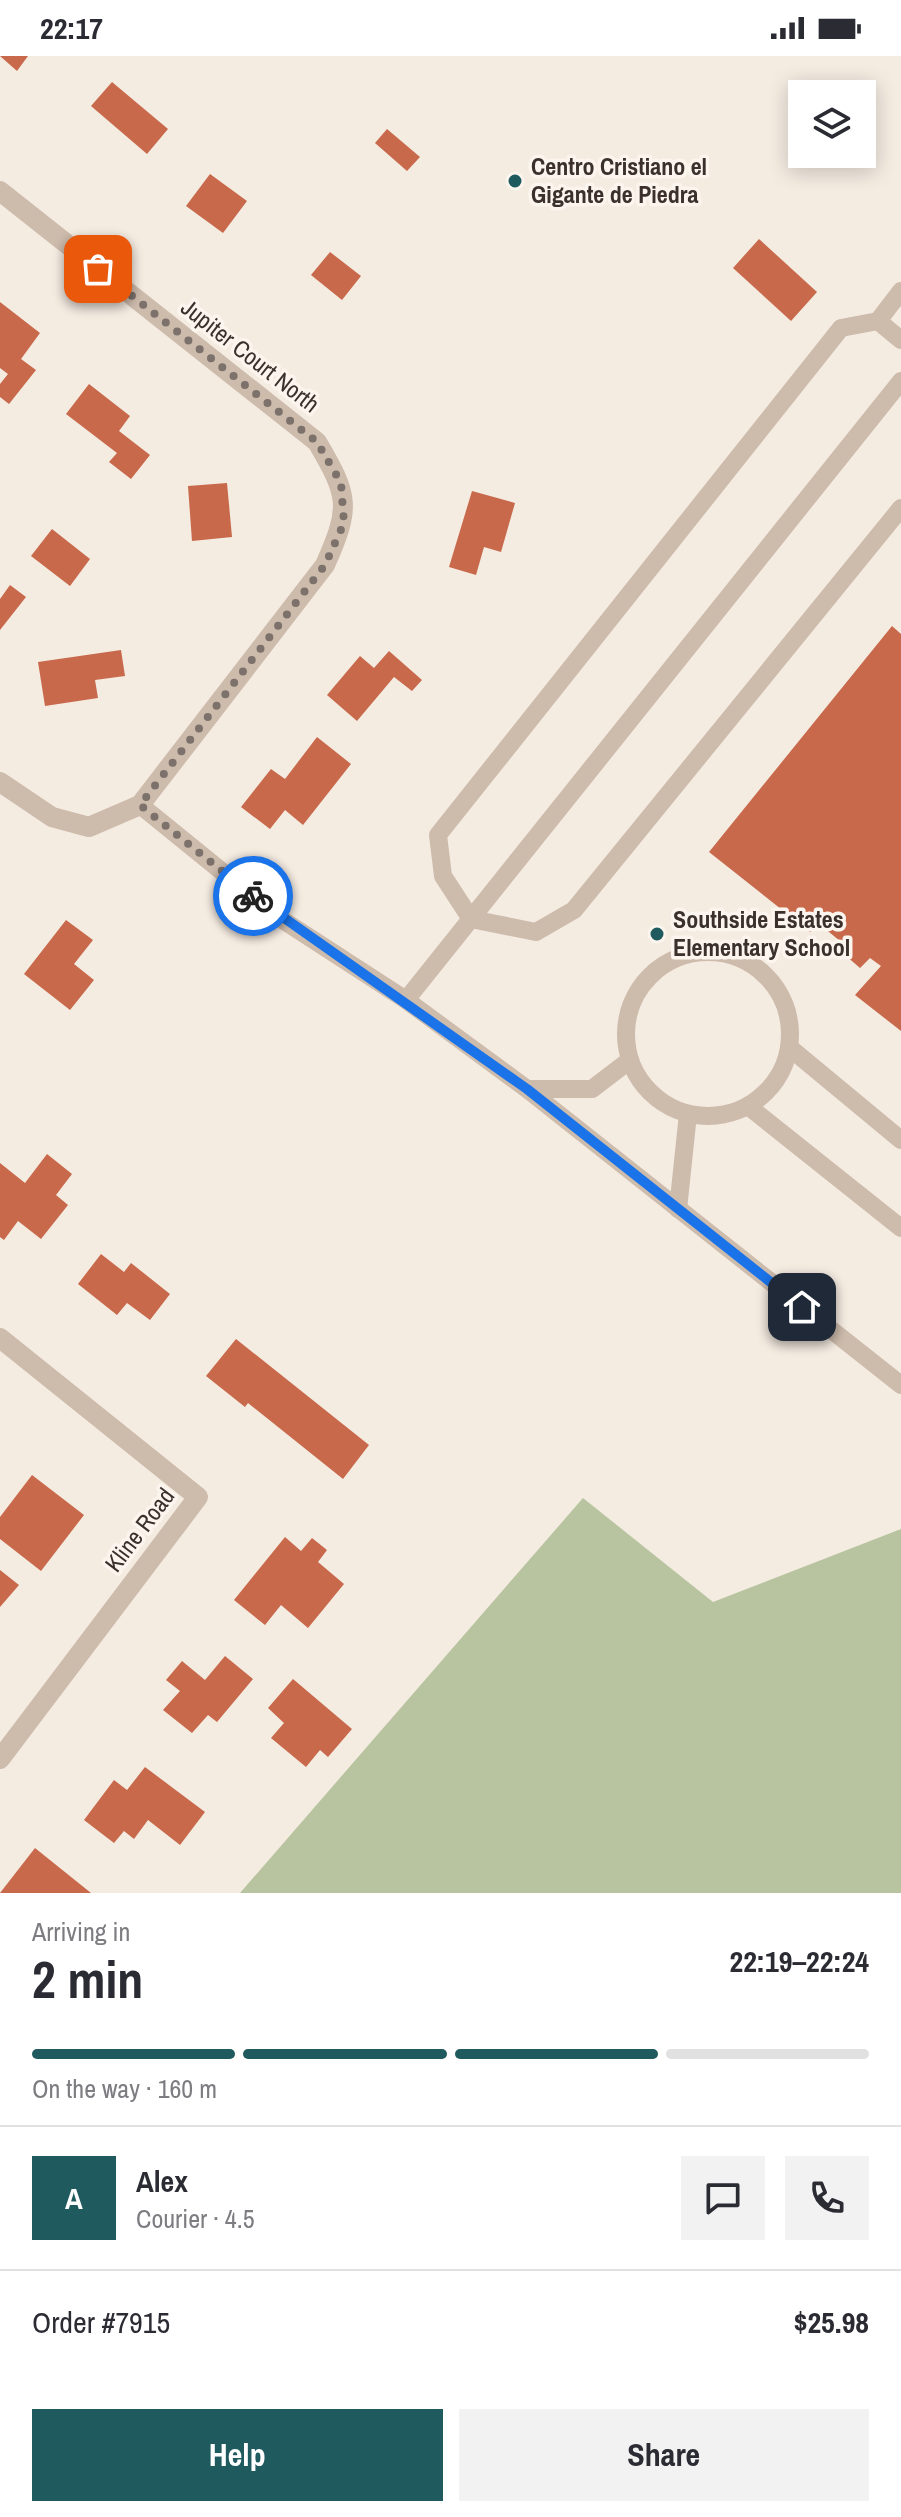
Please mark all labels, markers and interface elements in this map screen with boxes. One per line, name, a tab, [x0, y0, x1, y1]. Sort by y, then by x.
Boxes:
text: 22:17	[40, 8, 103, 48]
map controls	[788, 80, 876, 168]
button: layers	[788, 80, 876, 168]
place label: Centro Cristiano el Gigante de Piedra	[531, 150, 707, 210]
marker: Centro Cristiano el Gigante de Piedra	[506, 172, 524, 190]
pin	[64, 235, 132, 303]
icon: bag	[76, 247, 120, 291]
street label: Jupiter Court North	[175, 291, 326, 419]
courier	[213, 856, 293, 936]
icon: bike	[231, 874, 275, 918]
place label: Southside Estates Elementary School	[673, 903, 850, 963]
marker: Southside Estates Elementary School	[648, 925, 666, 943]
pin	[768, 1273, 836, 1341]
icon: home	[780, 1285, 824, 1329]
street label: Kline Road	[97, 1481, 181, 1578]
text: Arriving in	[32, 1914, 130, 1949]
text: 22:19–22:24	[730, 1941, 869, 1981]
text: 2 min	[32, 1944, 143, 2014]
text: On the way · 160 m	[32, 2071, 217, 2106]
button: chat	[681, 2156, 765, 2240]
button: phone	[785, 2156, 869, 2240]
text: Alex	[136, 2161, 188, 2201]
text: A	[65, 2178, 83, 2218]
text: Courier · 4.5	[136, 2201, 255, 2236]
text: Order #7915	[32, 2302, 170, 2342]
text: $25.98	[794, 2302, 869, 2342]
button: Help	[32, 2409, 443, 2501]
button: Share	[459, 2409, 869, 2501]

